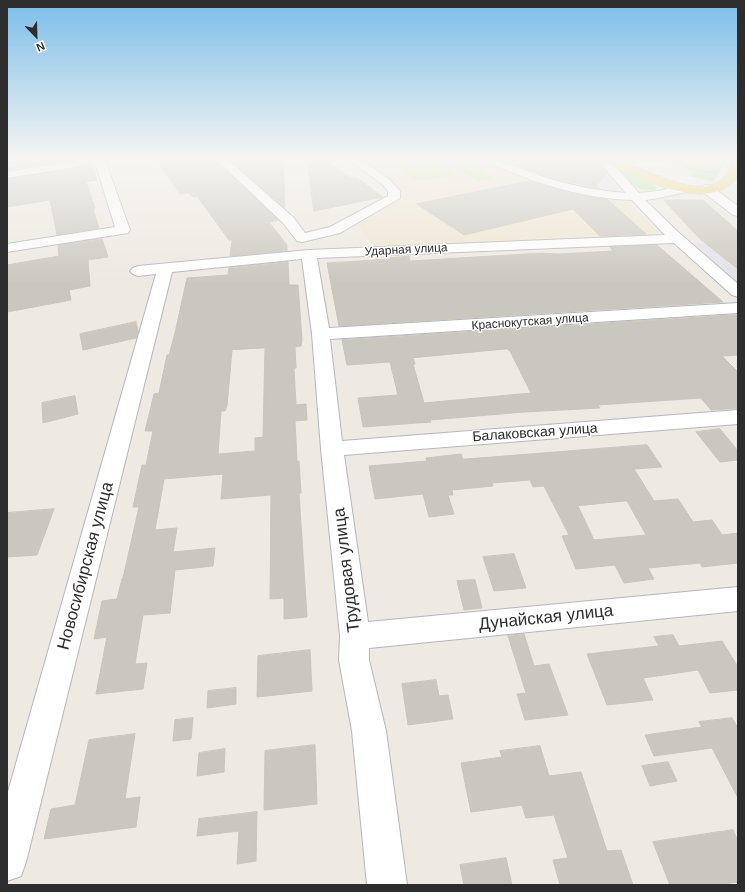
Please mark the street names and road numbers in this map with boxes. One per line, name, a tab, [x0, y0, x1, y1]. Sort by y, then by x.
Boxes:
street label: Ударная улица	[364, 241, 448, 259]
street label: Краснокутская улица	[471, 311, 589, 333]
street label: Балаковская улица	[472, 420, 598, 446]
street label: Новосибирская улица	[54, 480, 118, 652]
street label: Трудовая улица	[329, 507, 365, 633]
street label: Дунайская улица	[478, 601, 614, 635]

